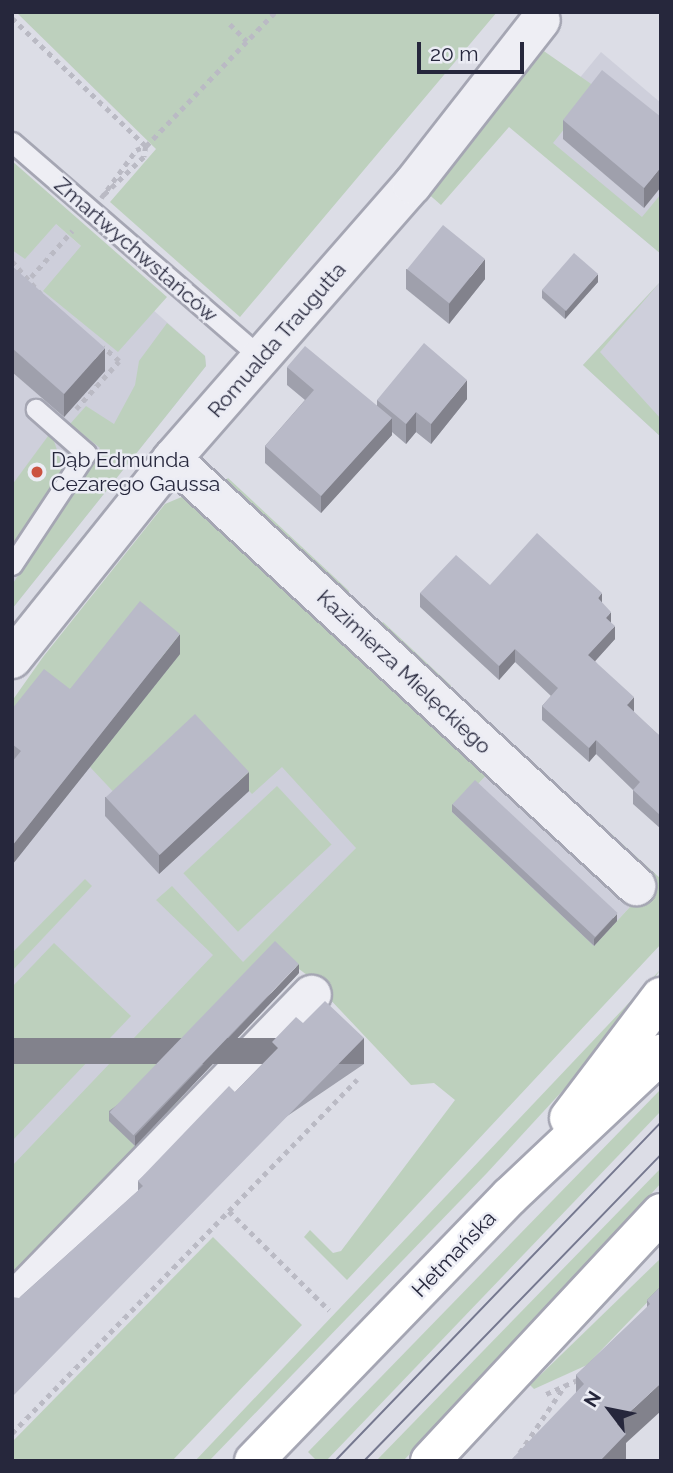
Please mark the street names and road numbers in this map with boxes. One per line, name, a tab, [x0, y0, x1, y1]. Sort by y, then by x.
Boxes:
street label: Zmartwychwstańców	[49, 172, 223, 328]
street label: Romualda Traugutta	[203, 257, 351, 423]
street label: Kazimierza Mielęckiego	[312, 585, 496, 759]
street label: Hetmańska	[407, 1206, 501, 1302]

